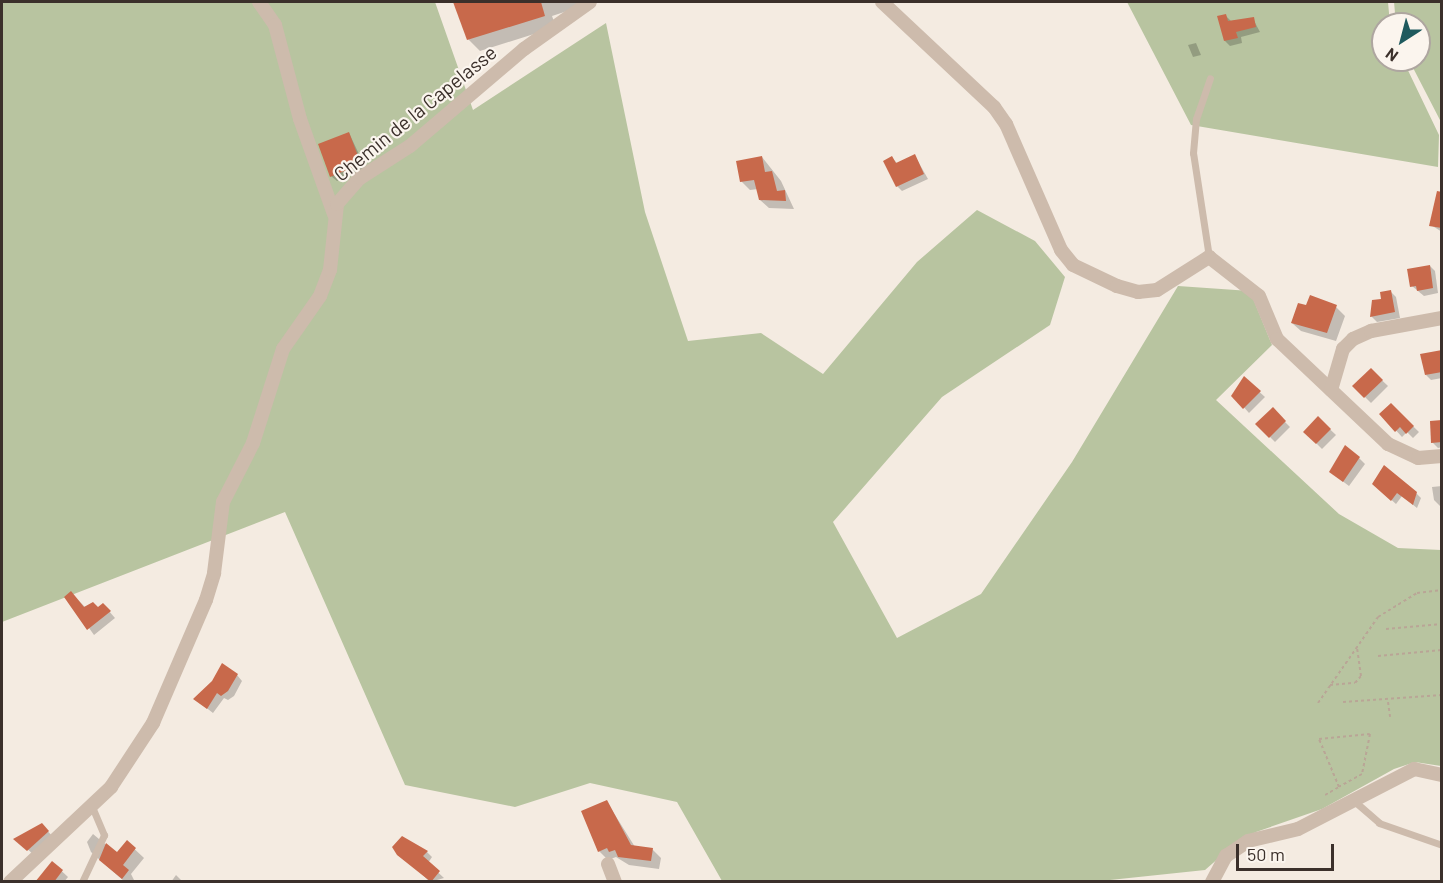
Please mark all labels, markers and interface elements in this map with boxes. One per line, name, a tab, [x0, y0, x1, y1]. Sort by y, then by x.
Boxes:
north arrow	[1371, 12, 1431, 72]
street label: Chemin de la Capelasse	[329, 40, 501, 186]
text: N	[1381, 45, 1401, 66]
scale bar	[1239, 832, 1336, 870]
text: 50 m	[1247, 843, 1285, 865]

